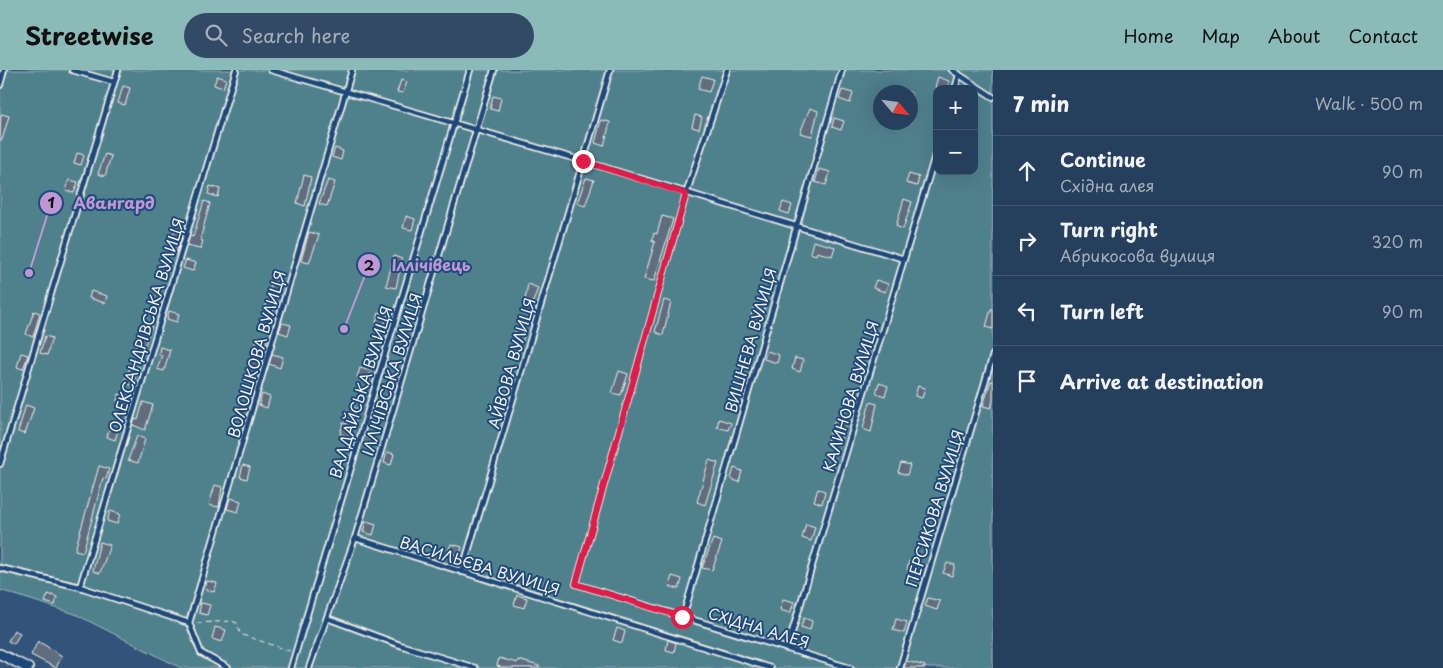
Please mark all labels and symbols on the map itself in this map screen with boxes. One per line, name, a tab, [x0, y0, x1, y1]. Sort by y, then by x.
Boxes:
north arrow	[873, 85, 918, 130]
route end	[572, 150, 595, 173]
callout: Авангард	[39, 187, 165, 218]
text: 1	[47, 190, 55, 213]
text: Авангард	[73, 190, 155, 214]
street label: ОЛЕКСАНДРІВСЬКА ВУЛИЦЯ	[102, 215, 190, 435]
callout: Іллічівець	[357, 250, 481, 281]
text: Іллічівець	[391, 252, 471, 276]
text: 2	[364, 253, 375, 276]
street label: ВИШНЕВА ВУЛИЦЯ	[718, 265, 782, 415]
street label: ВОЛОШКОВА ВУЛИЦЯ	[221, 268, 291, 440]
street label: ІЛЛІЧІВСЬКА ВУЛИЦЯ	[355, 290, 427, 458]
street label: АЙВОВА ВУЛИЦЯ	[481, 295, 541, 431]
street label: ВАЛДАЙСЬКА ВУЛИЦЯ	[323, 303, 397, 481]
street label: КАЛИНОВА ВУЛИЦЯ	[816, 318, 884, 474]
street label: ПЕРСИКОВА ВУЛИЦЯ	[899, 427, 969, 589]
street label: ВАСИЛЬЄВА ВУЛИЦЯ	[397, 530, 563, 600]
street label: СХІДНА АЛЕЯ	[706, 601, 812, 653]
route start	[671, 606, 694, 629]

